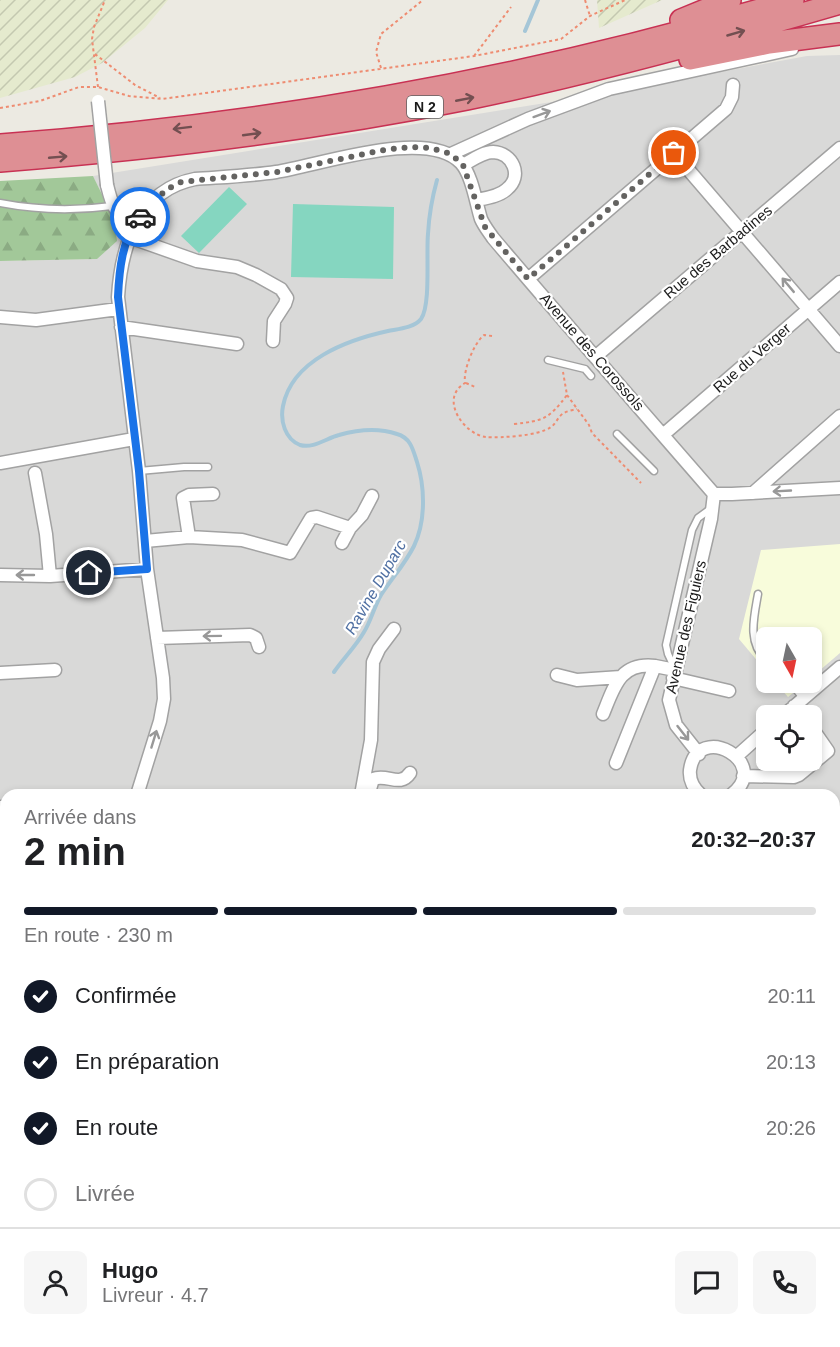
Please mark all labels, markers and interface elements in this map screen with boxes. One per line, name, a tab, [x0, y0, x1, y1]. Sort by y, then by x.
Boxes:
one-way arrow	[726, 27, 745, 39]
one-way arrow	[455, 93, 474, 104]
road number: N 2	[407, 96, 443, 118]
one-way arrow	[533, 107, 551, 118]
one-way arrow	[172, 123, 192, 134]
pin	[648, 127, 699, 178]
one-way arrow	[242, 129, 261, 140]
icon: bag	[657, 136, 690, 169]
one-way arrow	[48, 151, 68, 162]
courier	[110, 187, 170, 247]
icon: car	[124, 201, 157, 234]
street label: Rue des Barbadines	[660, 201, 775, 302]
one-way arrow	[781, 278, 795, 293]
street label: Avenue des Corossols	[537, 290, 648, 414]
street label: Rue du Verger	[710, 319, 794, 396]
one-way arrow	[772, 486, 792, 497]
water label: Ravine Duparc	[342, 537, 409, 637]
pin	[63, 547, 114, 598]
icon: home	[72, 556, 105, 589]
street label: Avenue des Figuiers	[662, 558, 709, 695]
one-way arrow	[16, 569, 36, 581]
north arrow	[756, 627, 822, 693]
map controls	[756, 627, 822, 771]
one-way arrow	[202, 631, 222, 642]
button: locate	[756, 705, 822, 771]
one-way arrow	[676, 724, 689, 740]
one-way arrow	[149, 730, 160, 749]
text: Arrivée dans	[24, 806, 136, 828]
text: 20:32–20:37	[691, 827, 816, 852]
text: 2 min	[24, 830, 126, 873]
text: En route · 230 m	[24, 924, 173, 946]
icon: check	[24, 980, 57, 1013]
text: Confirmée	[75, 983, 176, 1008]
text: 20:11	[767, 985, 816, 1007]
icon: check	[24, 1046, 57, 1079]
text: En préparation	[75, 1049, 219, 1074]
text: 20:13	[766, 1051, 816, 1073]
icon: check	[24, 1112, 57, 1145]
text: En route	[75, 1115, 158, 1140]
text: 20:26	[766, 1117, 816, 1139]
text: Livrée	[75, 1181, 135, 1206]
button: person	[24, 1251, 87, 1314]
button: chat	[675, 1251, 738, 1314]
button: phone	[753, 1251, 816, 1314]
text: Hugo	[102, 1258, 158, 1283]
text: Livreur · 4.7	[102, 1284, 209, 1306]

